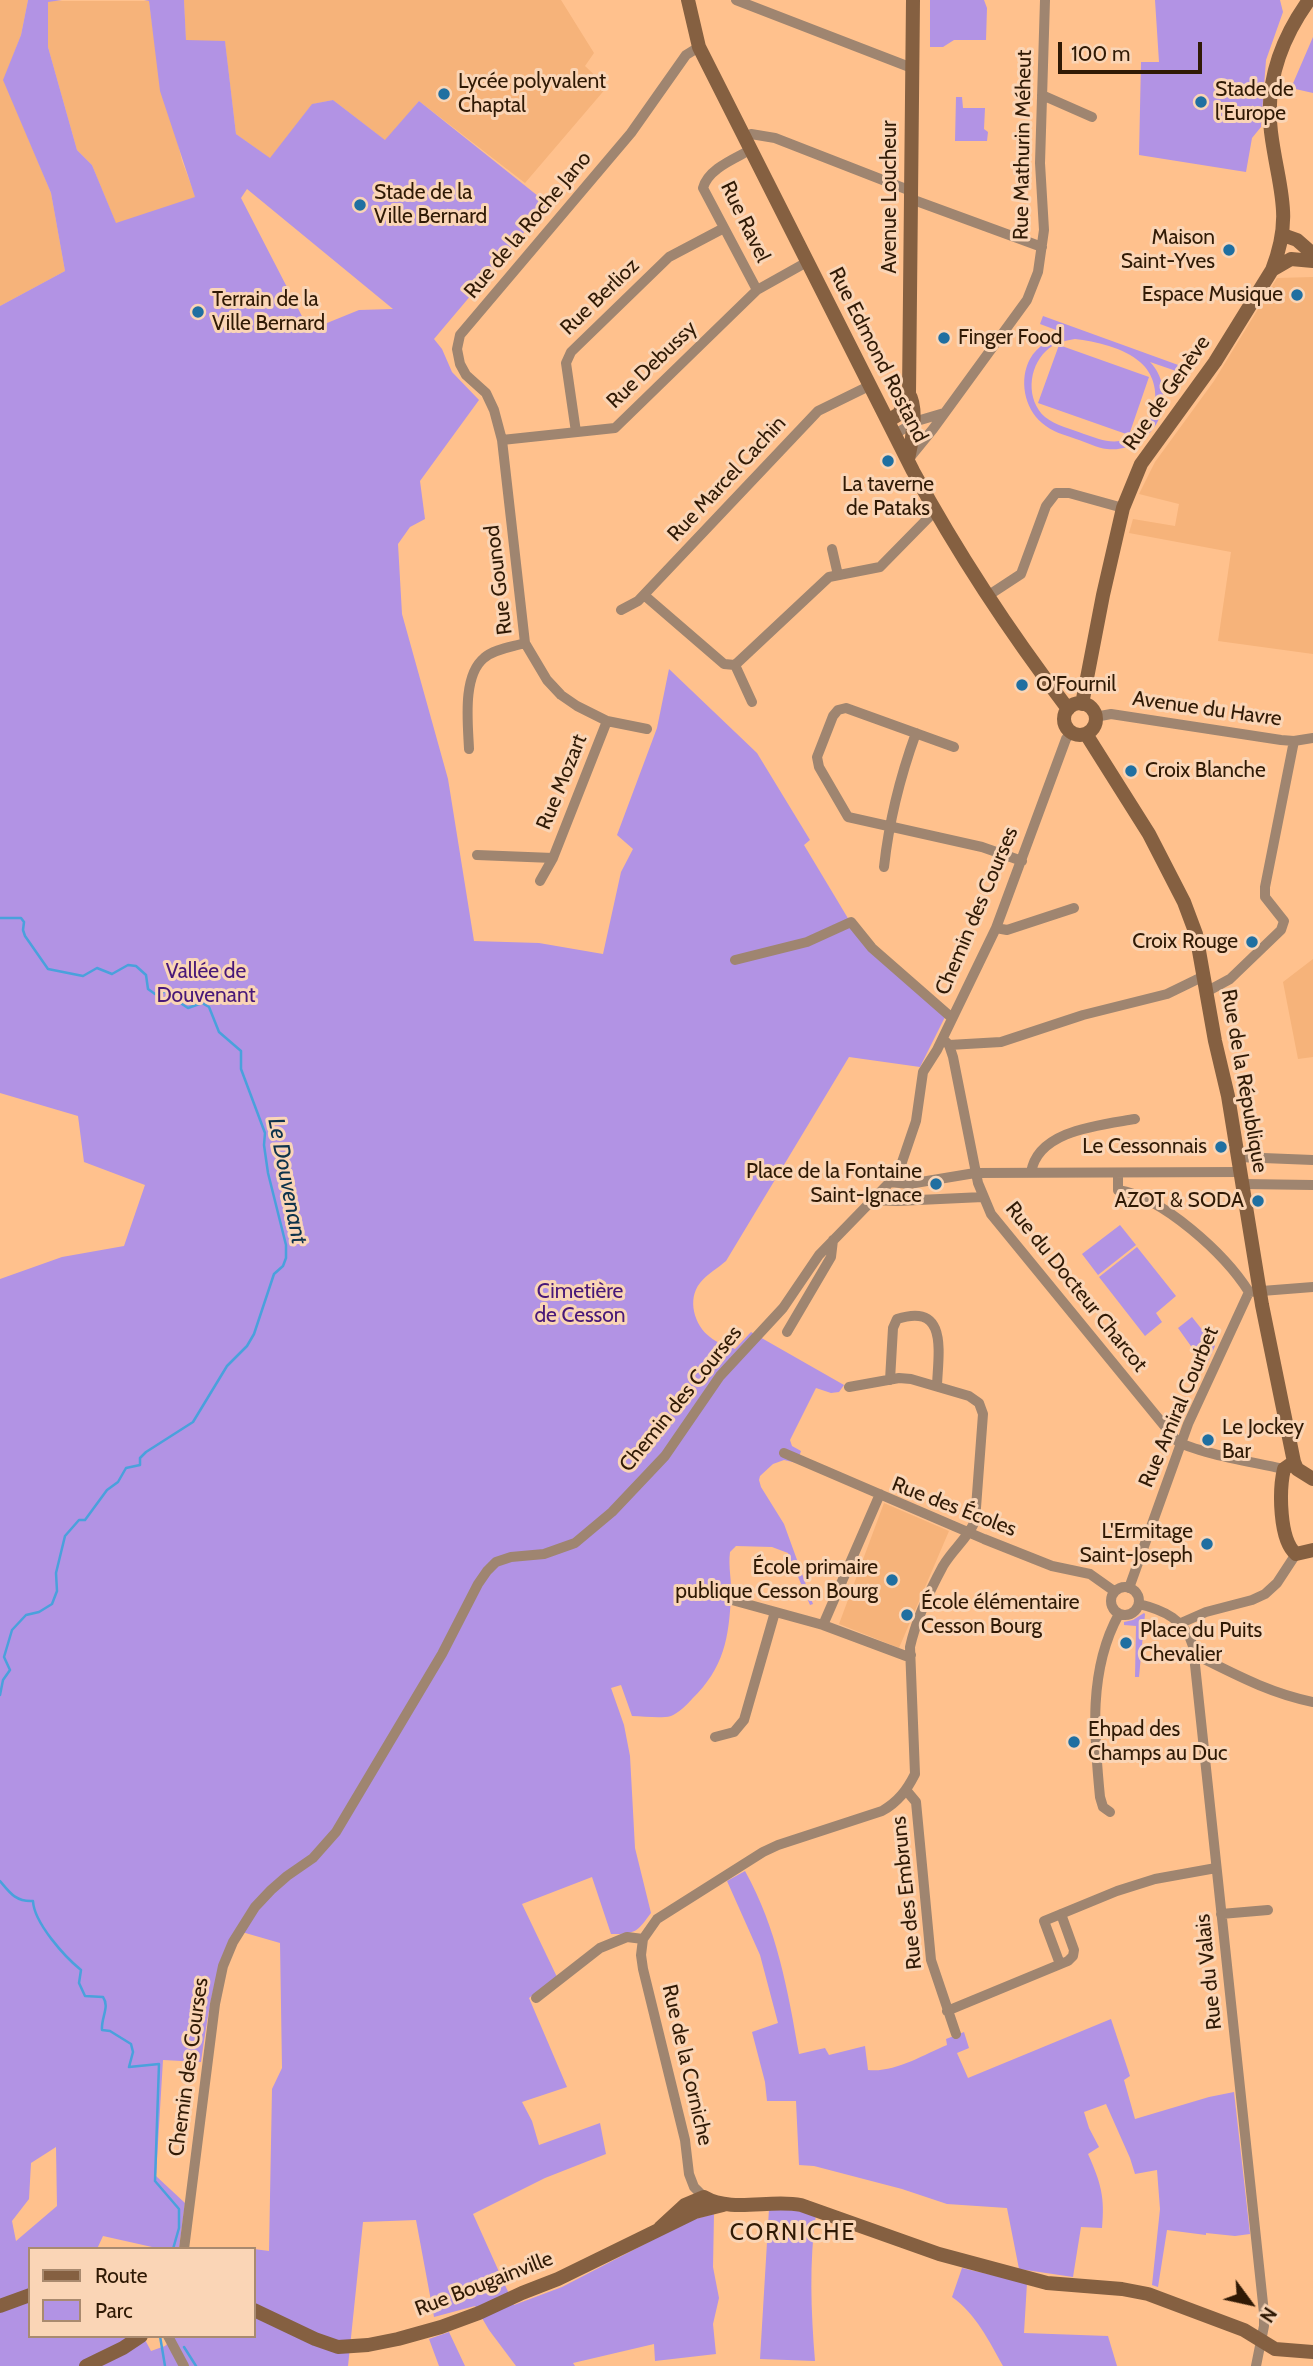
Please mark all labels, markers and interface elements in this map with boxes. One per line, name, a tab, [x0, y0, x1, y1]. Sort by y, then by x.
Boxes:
scale bar	[1061, 28, 1204, 72]
text: 100 m	[1071, 41, 1130, 66]
street label: Rue Mathurin Méheut	[1009, 50, 1037, 240]
place label: Lycée polyvalent Chaptal	[458, 69, 606, 119]
place label: Stade de l'Europe	[1215, 77, 1294, 127]
marker: Lycée polyvalent Chaptal	[436, 86, 452, 102]
marker: Stade de l'Europe	[1193, 94, 1209, 110]
street label: Avenue Loucheur	[877, 120, 903, 274]
street label: Rue de la Roche Jano	[459, 146, 597, 304]
street label: Rue Ravel	[715, 177, 775, 267]
place label: Stade de la Ville Bernard	[374, 180, 487, 230]
marker: Stade de la Ville Bernard	[352, 197, 368, 213]
place label: Maison Saint-Yves	[1121, 225, 1215, 275]
marker: Maison Saint-Yves	[1221, 242, 1237, 258]
street label: Rue Berlioz	[555, 253, 645, 341]
street label: Rue Edmond Rostand	[823, 263, 933, 447]
place label: Espace Musique	[1142, 282, 1283, 308]
place label: Terrain de la Ville Bernard	[212, 287, 325, 337]
marker: Espace Musique	[1289, 287, 1305, 303]
marker: Terrain de la Ville Bernard	[190, 304, 206, 320]
street label: Rue Debussy	[602, 316, 702, 414]
place label: Finger Food	[958, 325, 1062, 351]
marker: Finger Food	[936, 330, 952, 346]
street label: Rue de Genève	[1118, 331, 1216, 455]
street label: Rue Marcel Cachin	[662, 411, 792, 547]
marker: La taverne de Pataks	[880, 453, 896, 469]
place label: La taverne de Pataks	[842, 472, 934, 522]
street label: Rue Gounod	[480, 524, 518, 636]
place label: O'Fournil	[1036, 672, 1116, 698]
marker: O'Fournil	[1014, 677, 1030, 693]
street label: Avenue du Havre	[1131, 686, 1283, 732]
street label: Rue Mozart	[531, 731, 593, 833]
place label: Croix Blanche	[1145, 758, 1266, 784]
marker: Croix Blanche	[1123, 763, 1139, 779]
street label: Chemin des Courses	[930, 823, 1024, 999]
place label: Croix Rouge	[1132, 929, 1238, 955]
marker: Croix Rouge	[1244, 934, 1260, 950]
park label: Vallée de Douvenant	[156, 959, 256, 1009]
street label: Rue de la République	[1215, 987, 1273, 1175]
water label: Le Douvenant	[261, 1116, 313, 1246]
place label: Le Cessonnais	[1082, 1134, 1207, 1160]
marker: Le Cessonnais	[1213, 1139, 1229, 1155]
place label: Place de la Fontaine Saint-Ignace	[746, 1159, 922, 1209]
marker: Place de la Fontaine Saint-Ignace	[928, 1176, 944, 1192]
place label: AZOT & SODA	[1114, 1188, 1244, 1214]
marker: AZOT & SODA	[1250, 1193, 1266, 1209]
street label: Rue du Docteur Charcot	[1000, 1197, 1152, 1377]
park label: Cimetière de Cesson	[534, 1279, 626, 1329]
street label: Chemin des Courses	[615, 1321, 747, 1477]
street label: Rue Amiral Courbet	[1134, 1323, 1224, 1491]
place label: Le Jockey Bar	[1222, 1415, 1304, 1465]
marker: Le Jockey Bar	[1200, 1432, 1216, 1448]
street label: Rue des Écoles	[888, 1472, 1020, 1542]
place label: L'Ermitage Saint-Joseph	[1080, 1519, 1193, 1569]
marker: L'Ermitage Saint-Joseph	[1199, 1536, 1215, 1552]
place label: École primaire publique Cesson Bourg	[675, 1555, 878, 1605]
marker: École primaire publique Cesson Bourg	[884, 1572, 900, 1588]
place label: École élémentaire Cesson Bourg	[921, 1590, 1079, 1640]
marker: École élémentaire Cesson Bourg	[899, 1607, 915, 1623]
place label: Place du Puits Chevalier	[1140, 1618, 1262, 1668]
marker: Place du Puits Chevalier	[1118, 1635, 1134, 1651]
place label: Ehpad des Champs au Duc	[1088, 1717, 1227, 1767]
marker: Ehpad des Champs au Duc	[1066, 1734, 1082, 1750]
street label: Rue des Embruns	[886, 1815, 928, 1971]
street label: Rue du Valais	[1190, 1913, 1228, 2031]
street label: Chemin des Courses	[164, 1976, 214, 2158]
street label: Rue de la Corniche	[656, 1982, 718, 2148]
district label: CORNICHE	[731, 2219, 855, 2247]
street label: Rue Bougainville	[411, 2246, 557, 2322]
legend	[28, 2247, 256, 2338]
text: Route	[95, 2263, 148, 2288]
north arrow	[1215, 2268, 1285, 2338]
text: Parc	[95, 2298, 133, 2323]
text: N	[1255, 2303, 1281, 2327]

